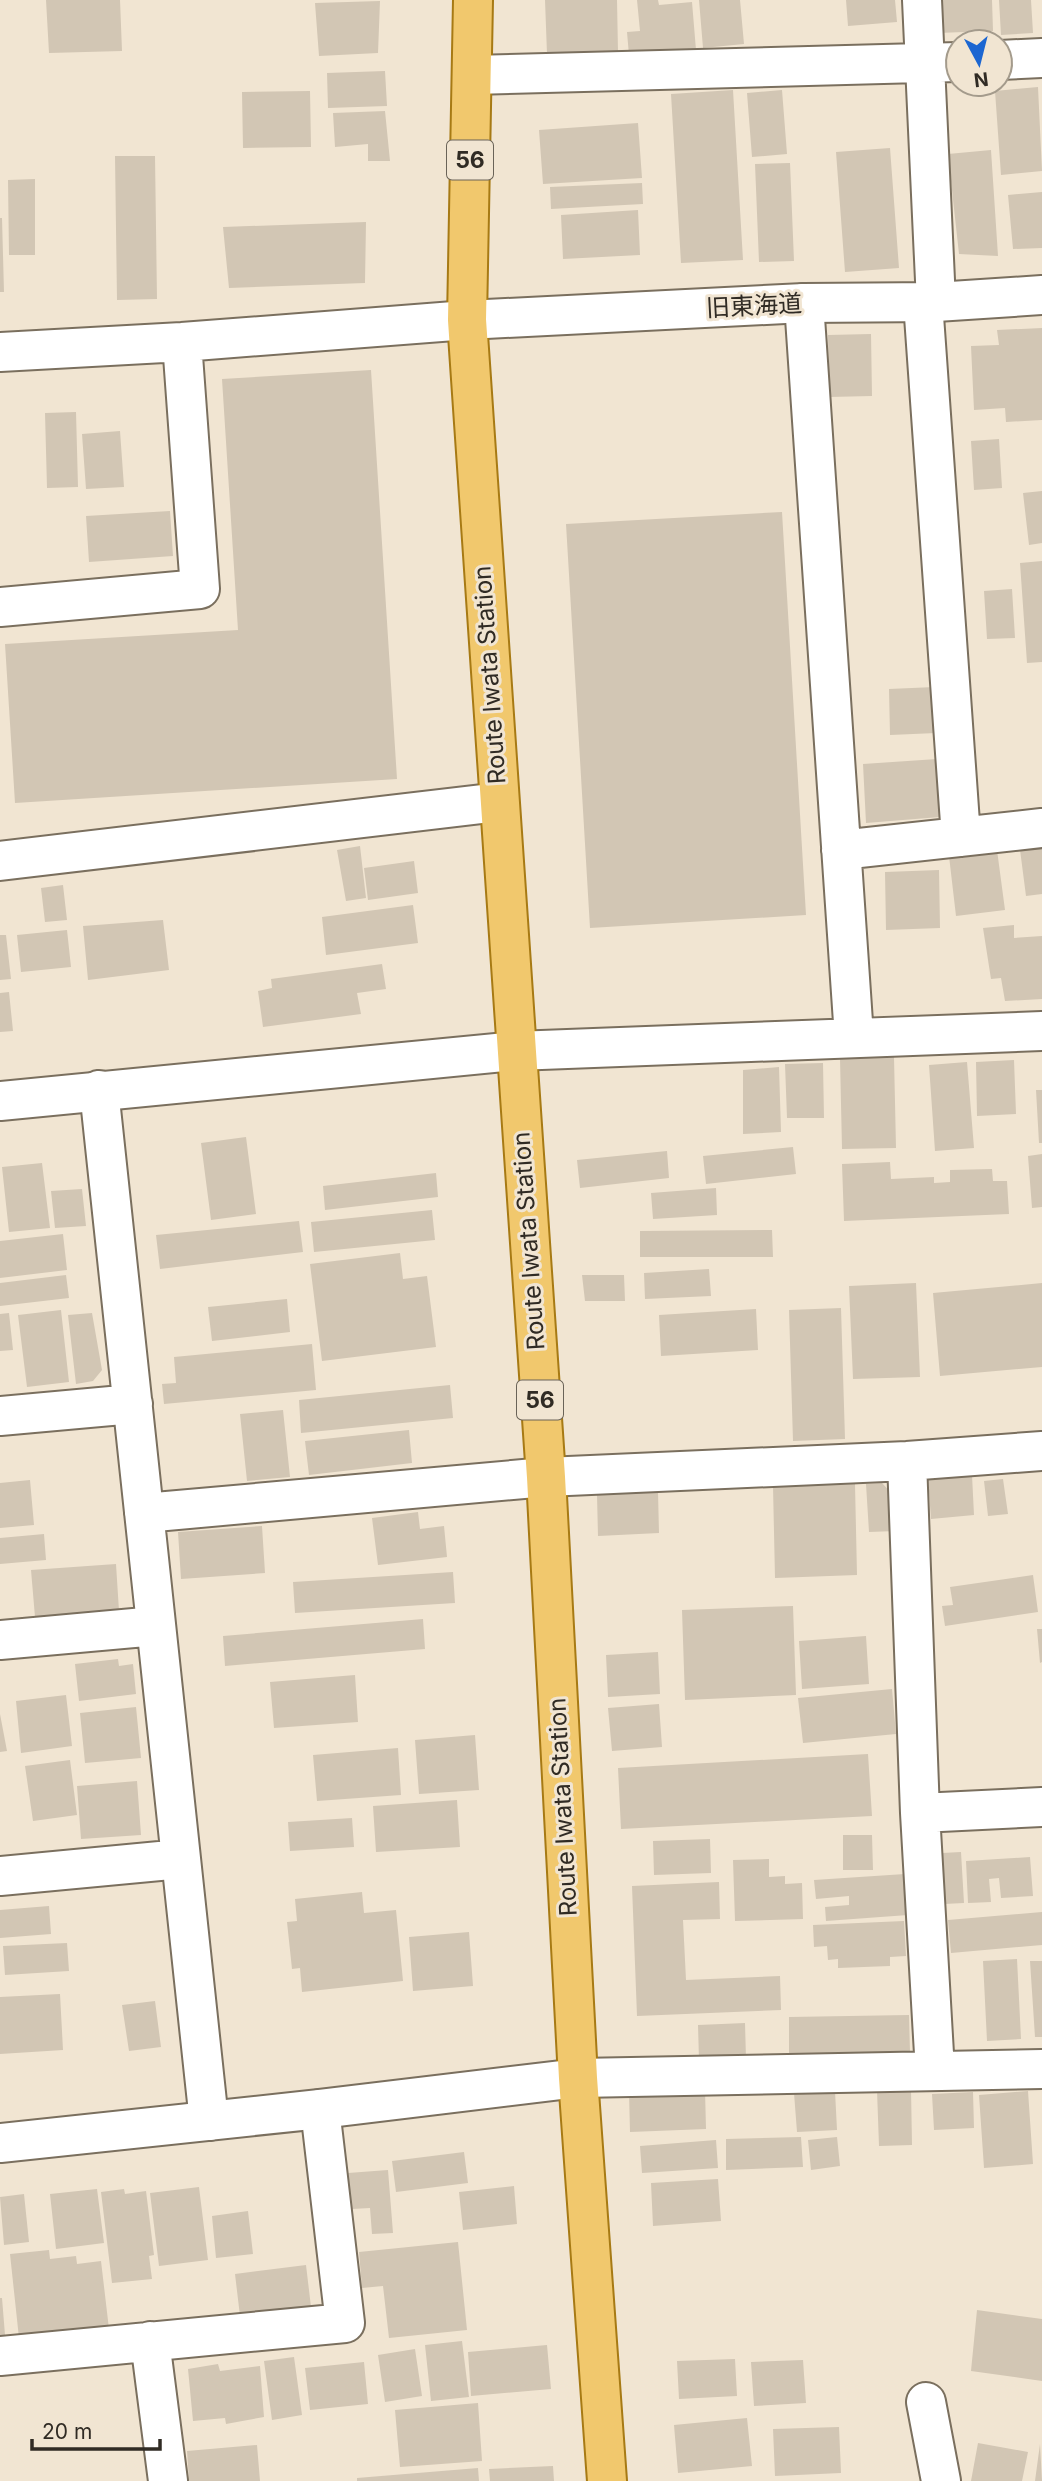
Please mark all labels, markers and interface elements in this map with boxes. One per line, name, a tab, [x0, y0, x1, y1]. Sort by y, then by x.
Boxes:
north arrow	[944, 28, 1014, 98]
text: N	[972, 67, 990, 92]
road number: 56	[447, 140, 493, 180]
street label: 旧東海道	[705, 289, 803, 322]
street label: Route Iwata Station	[467, 565, 512, 785]
street label: Route Iwata Station	[506, 1131, 551, 1351]
road number: 56	[517, 1380, 563, 1420]
street label: Route Iwata Station	[542, 1697, 583, 1917]
scale bar	[32, 2408, 159, 2452]
text: 20 m	[42, 2419, 92, 2444]

